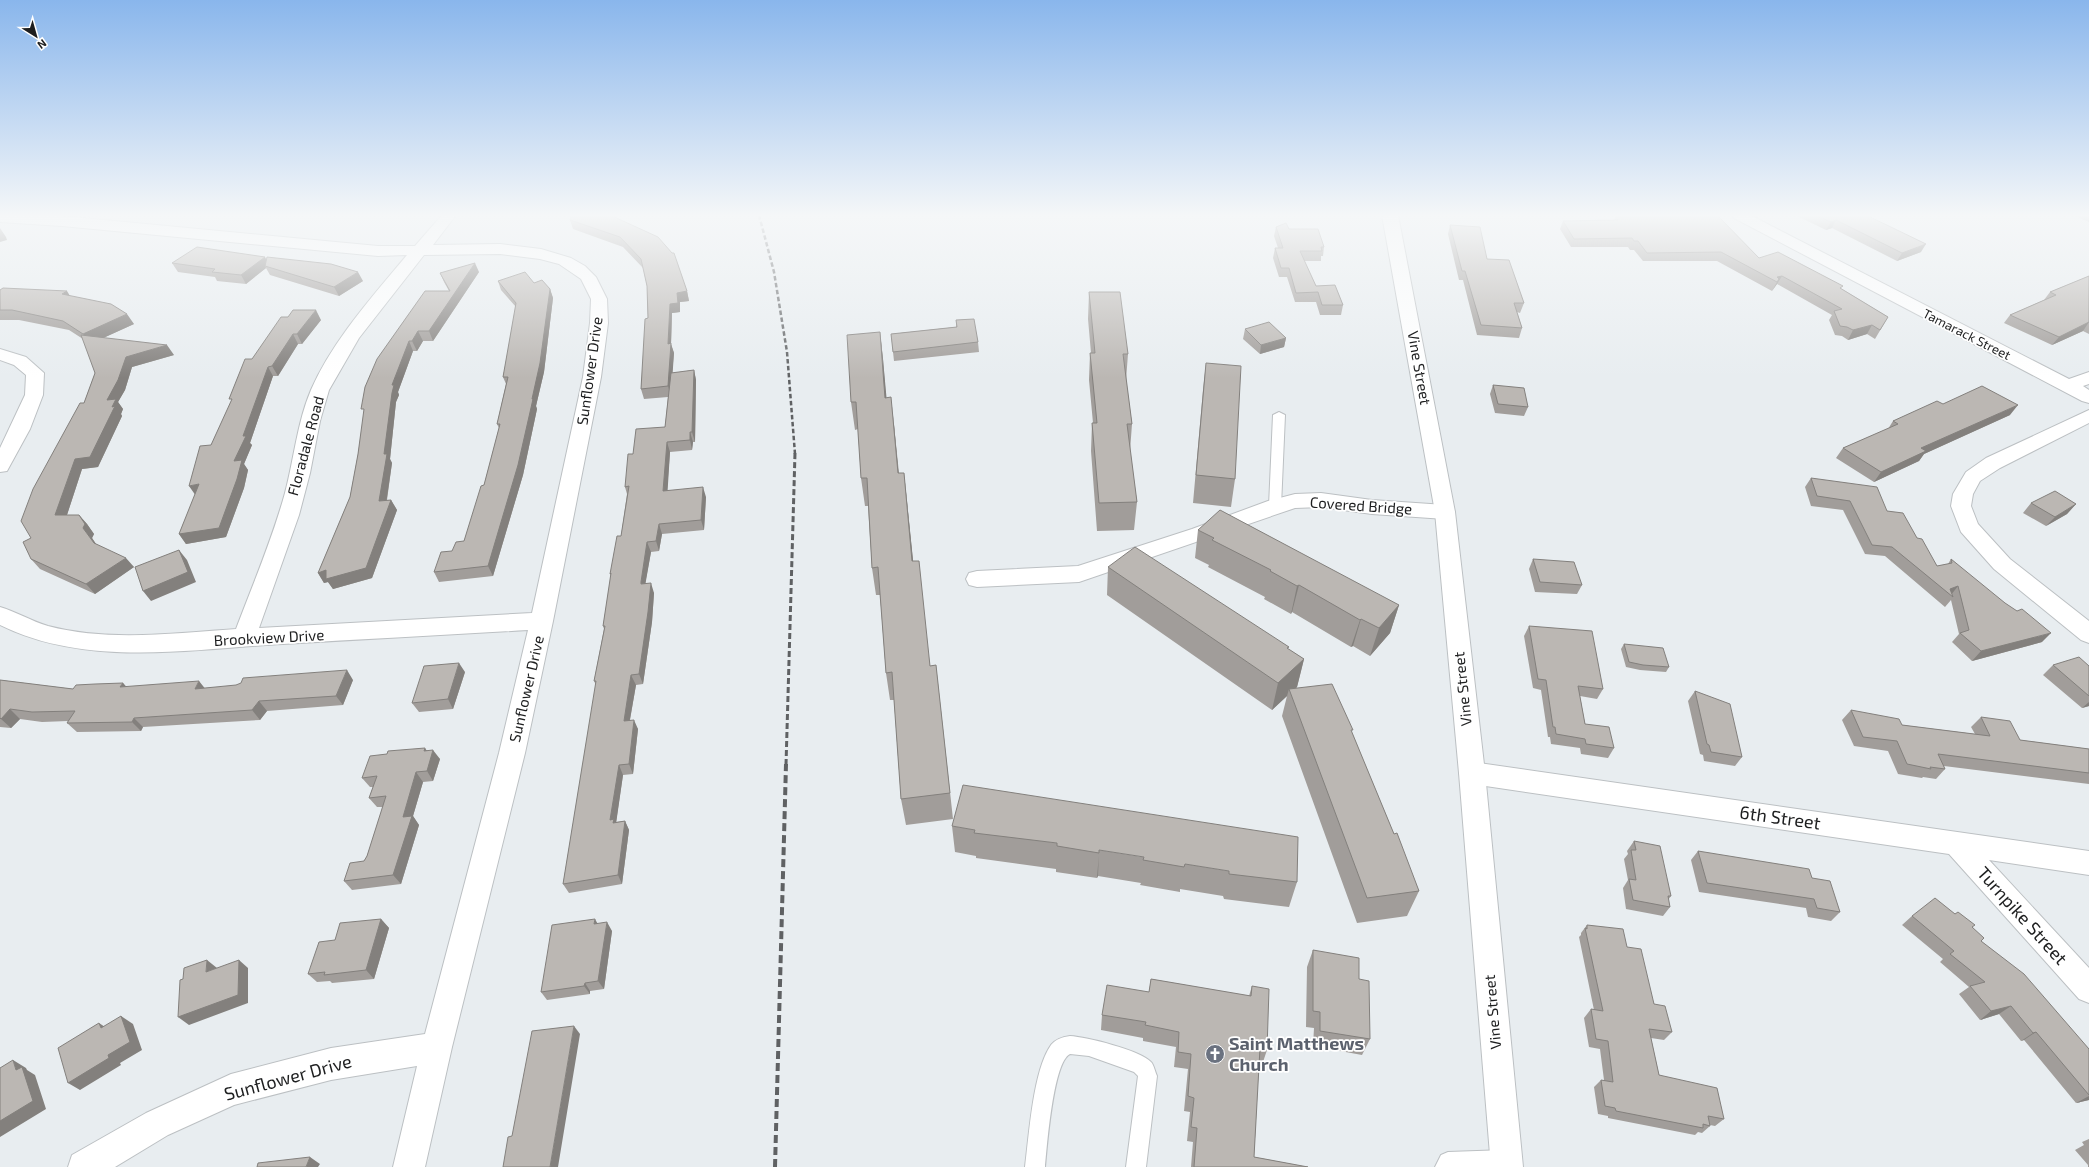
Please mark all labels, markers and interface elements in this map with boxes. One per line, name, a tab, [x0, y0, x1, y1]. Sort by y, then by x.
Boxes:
north arrow	[16, 16, 56, 56]
text: N	[35, 37, 49, 52]
street label: Tamarack Street	[1921, 305, 2014, 363]
street label: Sunflower Drive	[572, 316, 606, 426]
street label: Vine Street	[1405, 330, 1435, 406]
street label: Floradale Road	[283, 394, 327, 498]
street label: Covered Bridge	[1309, 492, 1413, 518]
street label: Brookview Drive	[213, 625, 325, 649]
street label: Sunflower Drive	[505, 634, 547, 744]
street label: Vine Street	[1449, 651, 1475, 727]
street label: 6th Street	[1738, 800, 1822, 834]
street label: Turnpike Street	[1973, 862, 2073, 969]
street label: Vine Street	[1480, 974, 1504, 1050]
place label: Saint Matthews Church	[1229, 1032, 1364, 1075]
church icon: Saint Matthews Church	[1204, 1043, 1226, 1065]
street label: Sunflower Drive	[222, 1049, 354, 1105]

